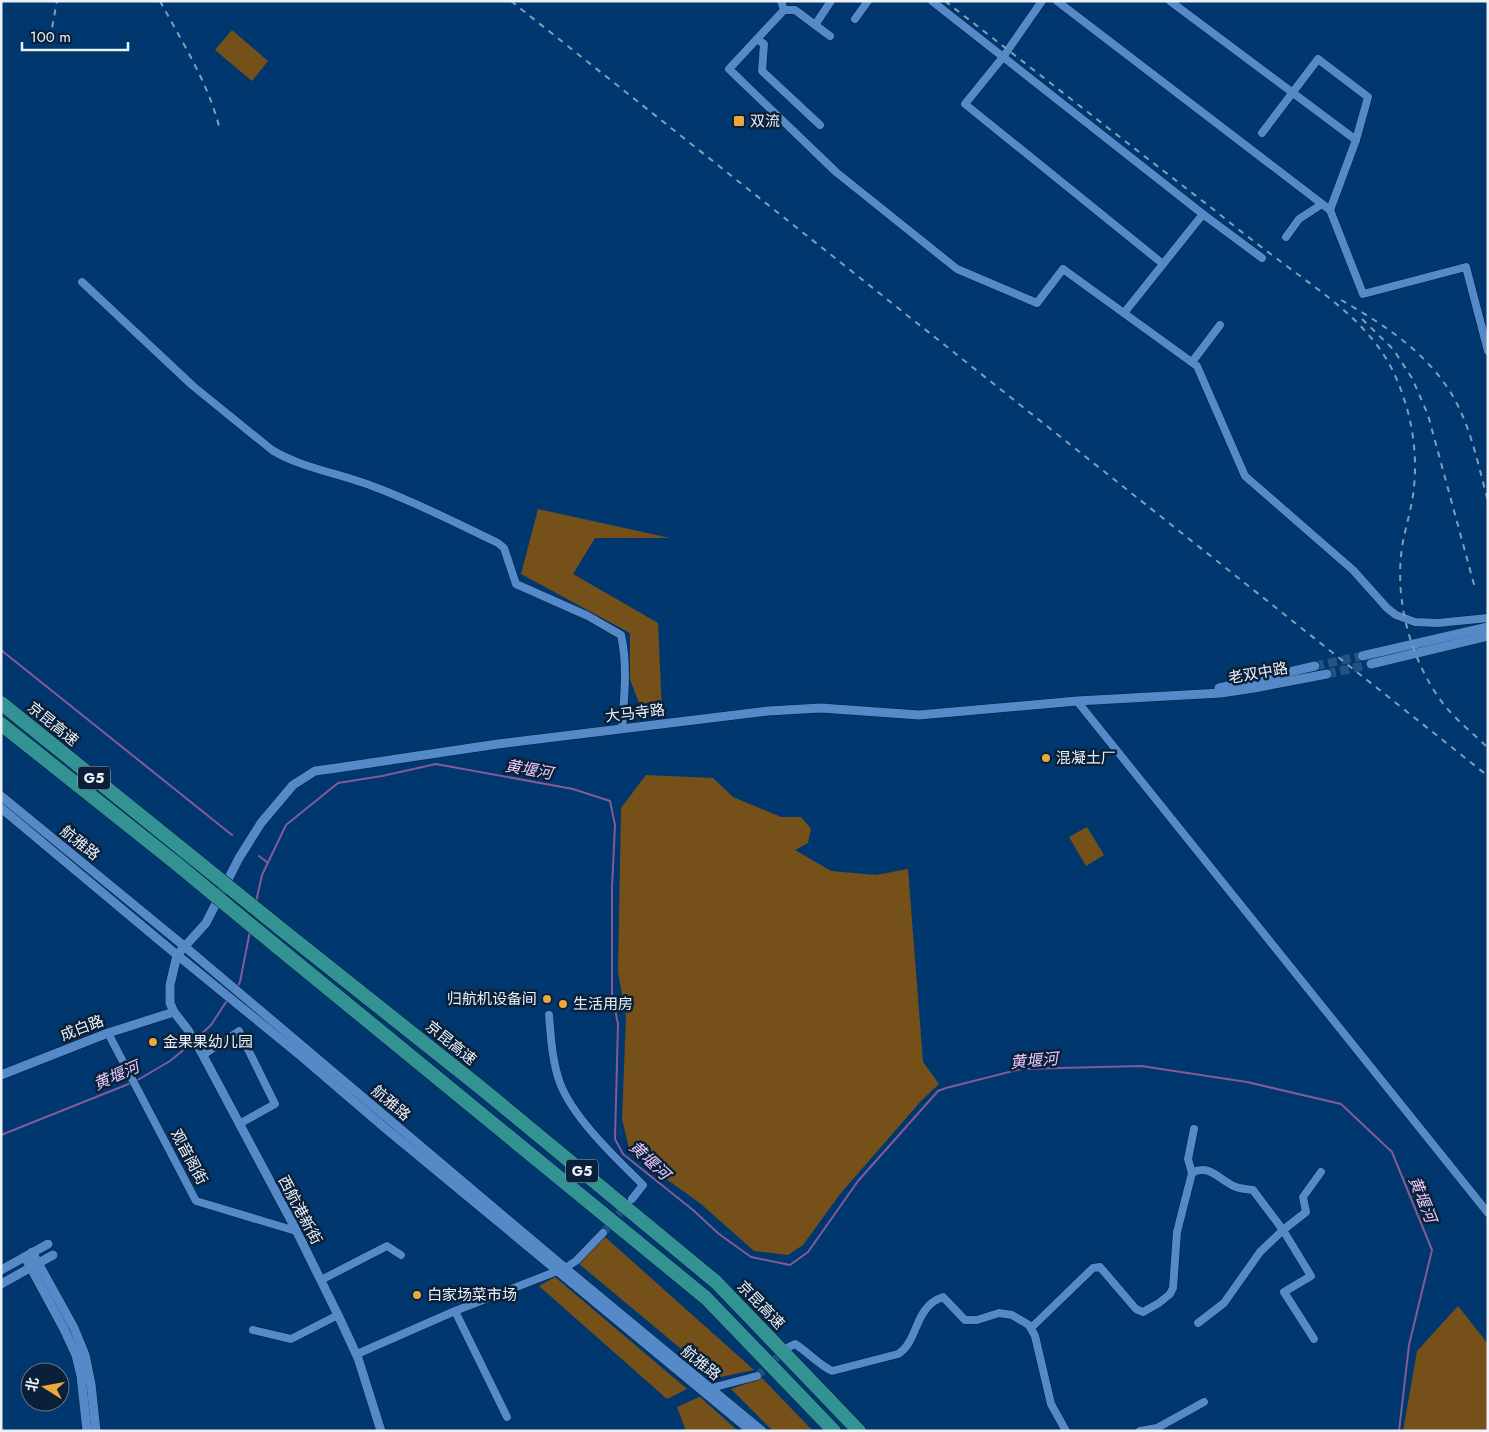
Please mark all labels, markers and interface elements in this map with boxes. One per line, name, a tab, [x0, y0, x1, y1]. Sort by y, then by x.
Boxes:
scale bar	[22, 20, 129, 52]
text: 100 m	[30, 26, 71, 48]
place label: 双流	[750, 110, 780, 132]
marker: 双流	[732, 114, 746, 128]
street label: 老双中路	[1227, 657, 1289, 689]
street label: 京昆高速	[23, 697, 83, 751]
street label: 大马寺路	[604, 698, 666, 728]
place label: 混凝土厂	[1056, 747, 1116, 769]
marker: 混凝土厂	[1040, 752, 1052, 764]
water label: 黄堰河	[503, 754, 557, 786]
road number: G5	[78, 766, 110, 790]
street label: 航雅路	[56, 820, 104, 866]
place label: 归航机设备间	[447, 988, 537, 1010]
marker: 归航机设备间	[541, 993, 553, 1005]
place label: 生活用房	[573, 993, 633, 1015]
marker: 生活用房	[557, 998, 569, 1010]
street label: 成白路	[57, 1010, 107, 1046]
street label: 京昆高速	[421, 1016, 481, 1070]
place label: 金果果幼儿园	[163, 1031, 253, 1053]
marker: 金果果幼儿园	[147, 1036, 159, 1048]
water label: 黄堰河	[1009, 1047, 1062, 1074]
water label: 黄堰河	[90, 1054, 146, 1096]
street label: 航雅路	[367, 1080, 415, 1126]
street label: 观音阁街	[165, 1125, 213, 1189]
water label: 黄堰河	[624, 1136, 677, 1187]
road number: G5	[566, 1160, 598, 1182]
street label: 西航港新街	[273, 1172, 327, 1248]
water label: 黄堰河	[1403, 1173, 1443, 1229]
street label: 京昆高速	[732, 1276, 790, 1334]
place label: 白家场菜市场	[427, 1284, 517, 1306]
marker: 白家场菜市场	[411, 1289, 423, 1301]
street label: 航雅路	[677, 1340, 725, 1386]
north arrow	[20, 1362, 70, 1412]
text: 北	[21, 1376, 43, 1393]

